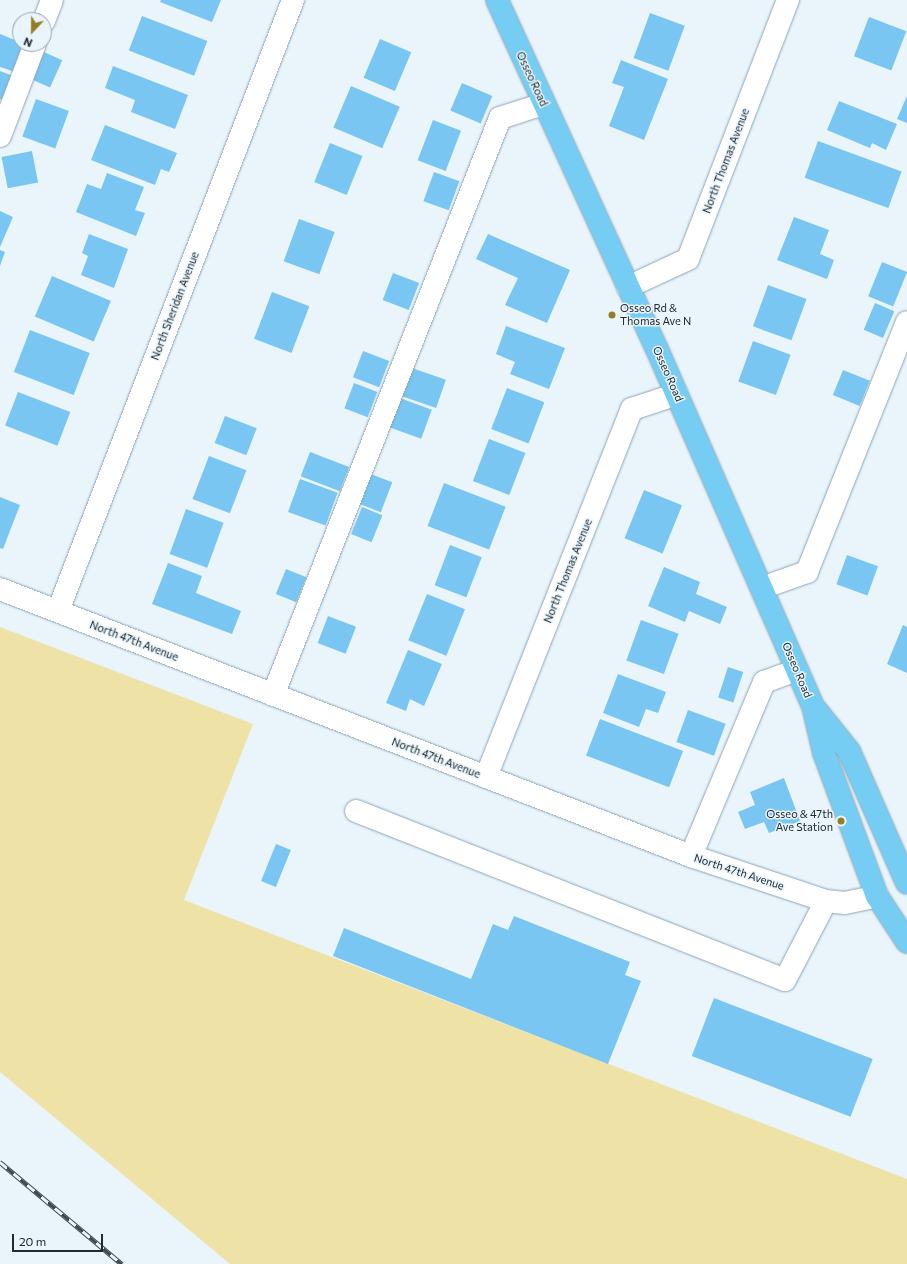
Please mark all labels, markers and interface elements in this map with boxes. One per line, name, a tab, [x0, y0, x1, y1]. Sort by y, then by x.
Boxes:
north arrow	[12, 12, 52, 52]
text: N	[21, 35, 34, 50]
street label: Osseo Road	[514, 49, 550, 109]
street label: North Thomas Avenue	[700, 107, 752, 215]
street label: North Sheridan Avenue	[148, 250, 202, 362]
place label: Osseo Rd & Thomas Ave N	[620, 302, 691, 328]
marker: Osseo Rd & Thomas Ave N	[607, 310, 617, 320]
street label: Osseo Road	[650, 344, 686, 404]
street label: North Thomas Avenue	[541, 517, 595, 625]
street label: North 47th Avenue	[88, 618, 180, 664]
street label: Osseo Road	[779, 640, 815, 700]
street label: North 47th Avenue	[390, 735, 482, 781]
place label: Osseo & 47th Ave Station	[766, 808, 833, 834]
marker: Osseo & 47th Ave Station	[836, 816, 846, 826]
street label: North 47th Avenue	[692, 851, 786, 893]
scale bar	[14, 1226, 105, 1252]
text: 20 m	[19, 1234, 46, 1248]

